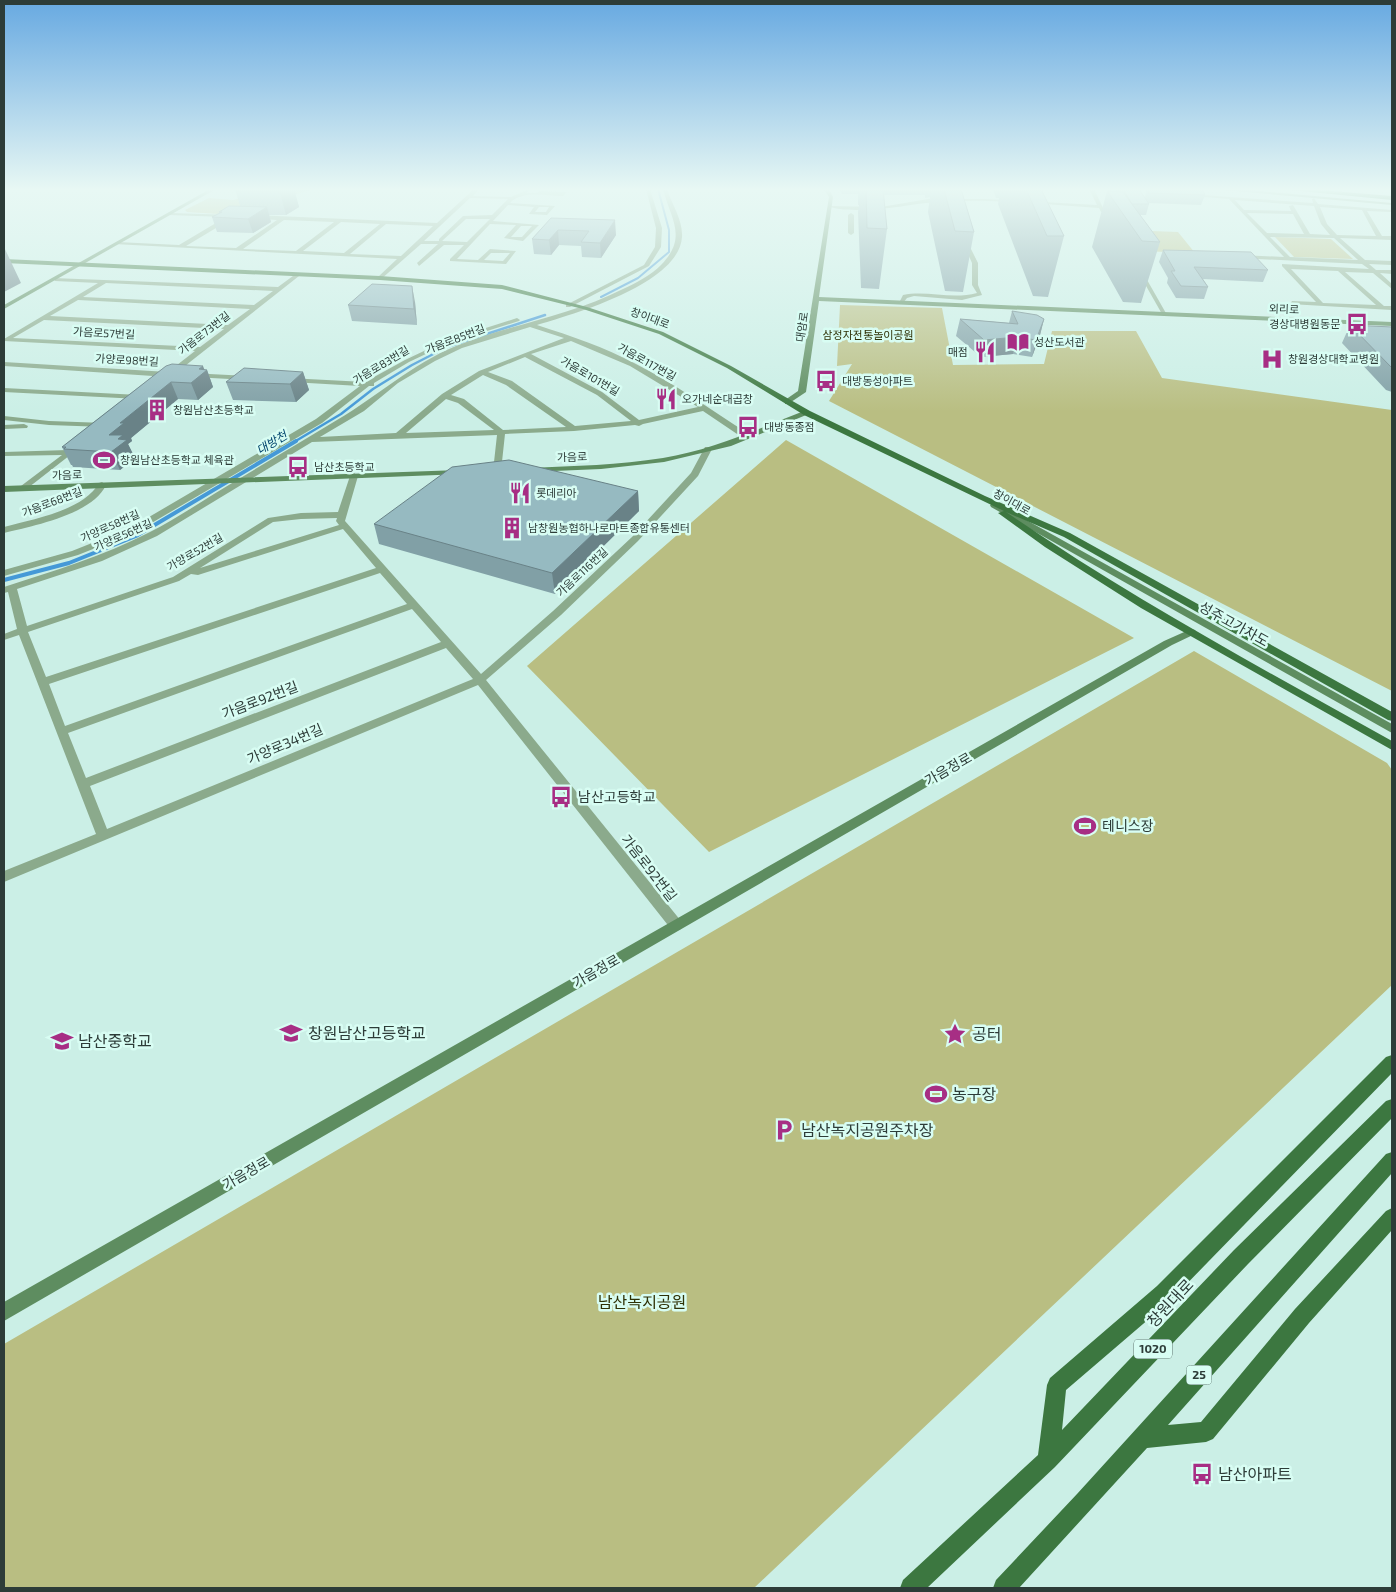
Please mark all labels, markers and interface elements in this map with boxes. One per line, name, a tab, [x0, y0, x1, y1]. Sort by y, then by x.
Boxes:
street label: 외리로	[1269, 301, 1299, 316]
street label: 창이대로	[629, 304, 671, 331]
street label: 가음로73번길	[175, 308, 232, 357]
street label: 대암로	[793, 311, 810, 343]
bus stop icon: 경상대병원동문	[1344, 311, 1370, 337]
place label: 경상대병원동문	[1269, 317, 1340, 330]
street label: 가음로85번길	[423, 321, 487, 356]
street label: 가음로57번길	[73, 324, 135, 341]
park label: 삼정자전통놀이공원	[822, 328, 914, 341]
library icon: 성산도서관	[1005, 329, 1031, 355]
place label: 성산도서관	[1034, 335, 1085, 348]
restaurant icon: 매점	[972, 339, 998, 365]
street label: 가음로117번길	[616, 340, 679, 383]
street label: 가음로83번길	[350, 343, 411, 386]
place label: 매점	[948, 345, 968, 358]
hospital icon: 창원경상대학교병원	[1259, 346, 1285, 372]
street label: 가양로98번길	[95, 351, 159, 368]
place label: 창원경상대학교병원	[1288, 352, 1379, 365]
street label: 가음로101번길	[558, 353, 622, 398]
bus stop icon: 대방동성아파트	[813, 368, 839, 394]
place label: 대방동성아파트	[842, 374, 913, 387]
restaurant icon: 오가네순대곱창	[653, 386, 679, 412]
place label: 오가네순대곱창	[682, 392, 753, 405]
building icon: 창원남산초등학교	[144, 397, 170, 423]
place label: 창원남산초등학교	[173, 403, 254, 416]
bus stop icon: 대방동종점	[735, 414, 761, 440]
place label: 대방동종점	[764, 420, 815, 433]
water label: 대방천	[254, 427, 291, 457]
sports icon: 창원남산초등학교 체육관	[91, 447, 117, 473]
street label: 가음로	[557, 449, 587, 464]
place label: 창원남산초등학교 체육관	[120, 453, 234, 466]
bus stop icon: 남산초등학교	[285, 454, 311, 480]
place label: 남산초등학교	[314, 460, 375, 473]
street label: 가음로	[52, 467, 82, 482]
restaurant icon: 롯데리아	[507, 480, 533, 506]
street label: 가음로68번길	[20, 484, 84, 519]
place label: 롯데리아	[536, 486, 576, 499]
street label: 창이대로	[991, 486, 1033, 517]
street label: 가양로58번길	[78, 507, 141, 544]
building icon: 남창원농협하나로마트종합유통센터	[499, 515, 525, 541]
street label: 가양로56번길	[91, 516, 154, 553]
place label: 남창원농협하나로마트종합유통센터	[528, 521, 690, 534]
street label: 가양로52번길	[164, 530, 225, 573]
street label: 가음로116번길	[553, 544, 610, 599]
street label: 성주고가차도	[1196, 597, 1272, 650]
street label: 가음로92번길	[219, 677, 300, 722]
street label: 가양로34번길	[244, 720, 325, 767]
street label: 가음정로	[921, 748, 974, 789]
bus stop icon: 남산고등학교	[548, 784, 574, 810]
place label: 남산고등학교	[578, 788, 655, 805]
sports icon: 테니스장	[1072, 813, 1098, 839]
place label: 테니스장	[1102, 817, 1154, 834]
street label: 가음로92번길	[618, 831, 681, 905]
street label: 가음정로	[569, 950, 622, 991]
school or university icon: 창원남산고등학교	[278, 1020, 304, 1046]
place icon: 공터	[942, 1021, 968, 1047]
place label: 창원남산고등학교	[308, 1023, 426, 1042]
place label: 공터	[972, 1024, 1001, 1043]
school or university icon: 남산중학교	[49, 1028, 75, 1054]
place label: 남산중학교	[78, 1031, 152, 1050]
sports icon: 농구장	[923, 1081, 949, 1107]
place label: 농구장	[952, 1084, 996, 1103]
parking icon: 남산녹지공원주차장	[771, 1117, 797, 1143]
place label: 남산녹지공원주차장	[801, 1120, 934, 1139]
street label: 가음정로	[219, 1152, 272, 1193]
street label: 창원대로	[1143, 1274, 1197, 1331]
park label: 남산녹지공원	[598, 1292, 686, 1311]
road number: 1020	[1134, 1340, 1172, 1358]
road number: 25	[1186, 1366, 1212, 1384]
bus stop icon: 남산아파트	[1189, 1461, 1215, 1487]
place label: 남산아파트	[1218, 1464, 1292, 1483]

